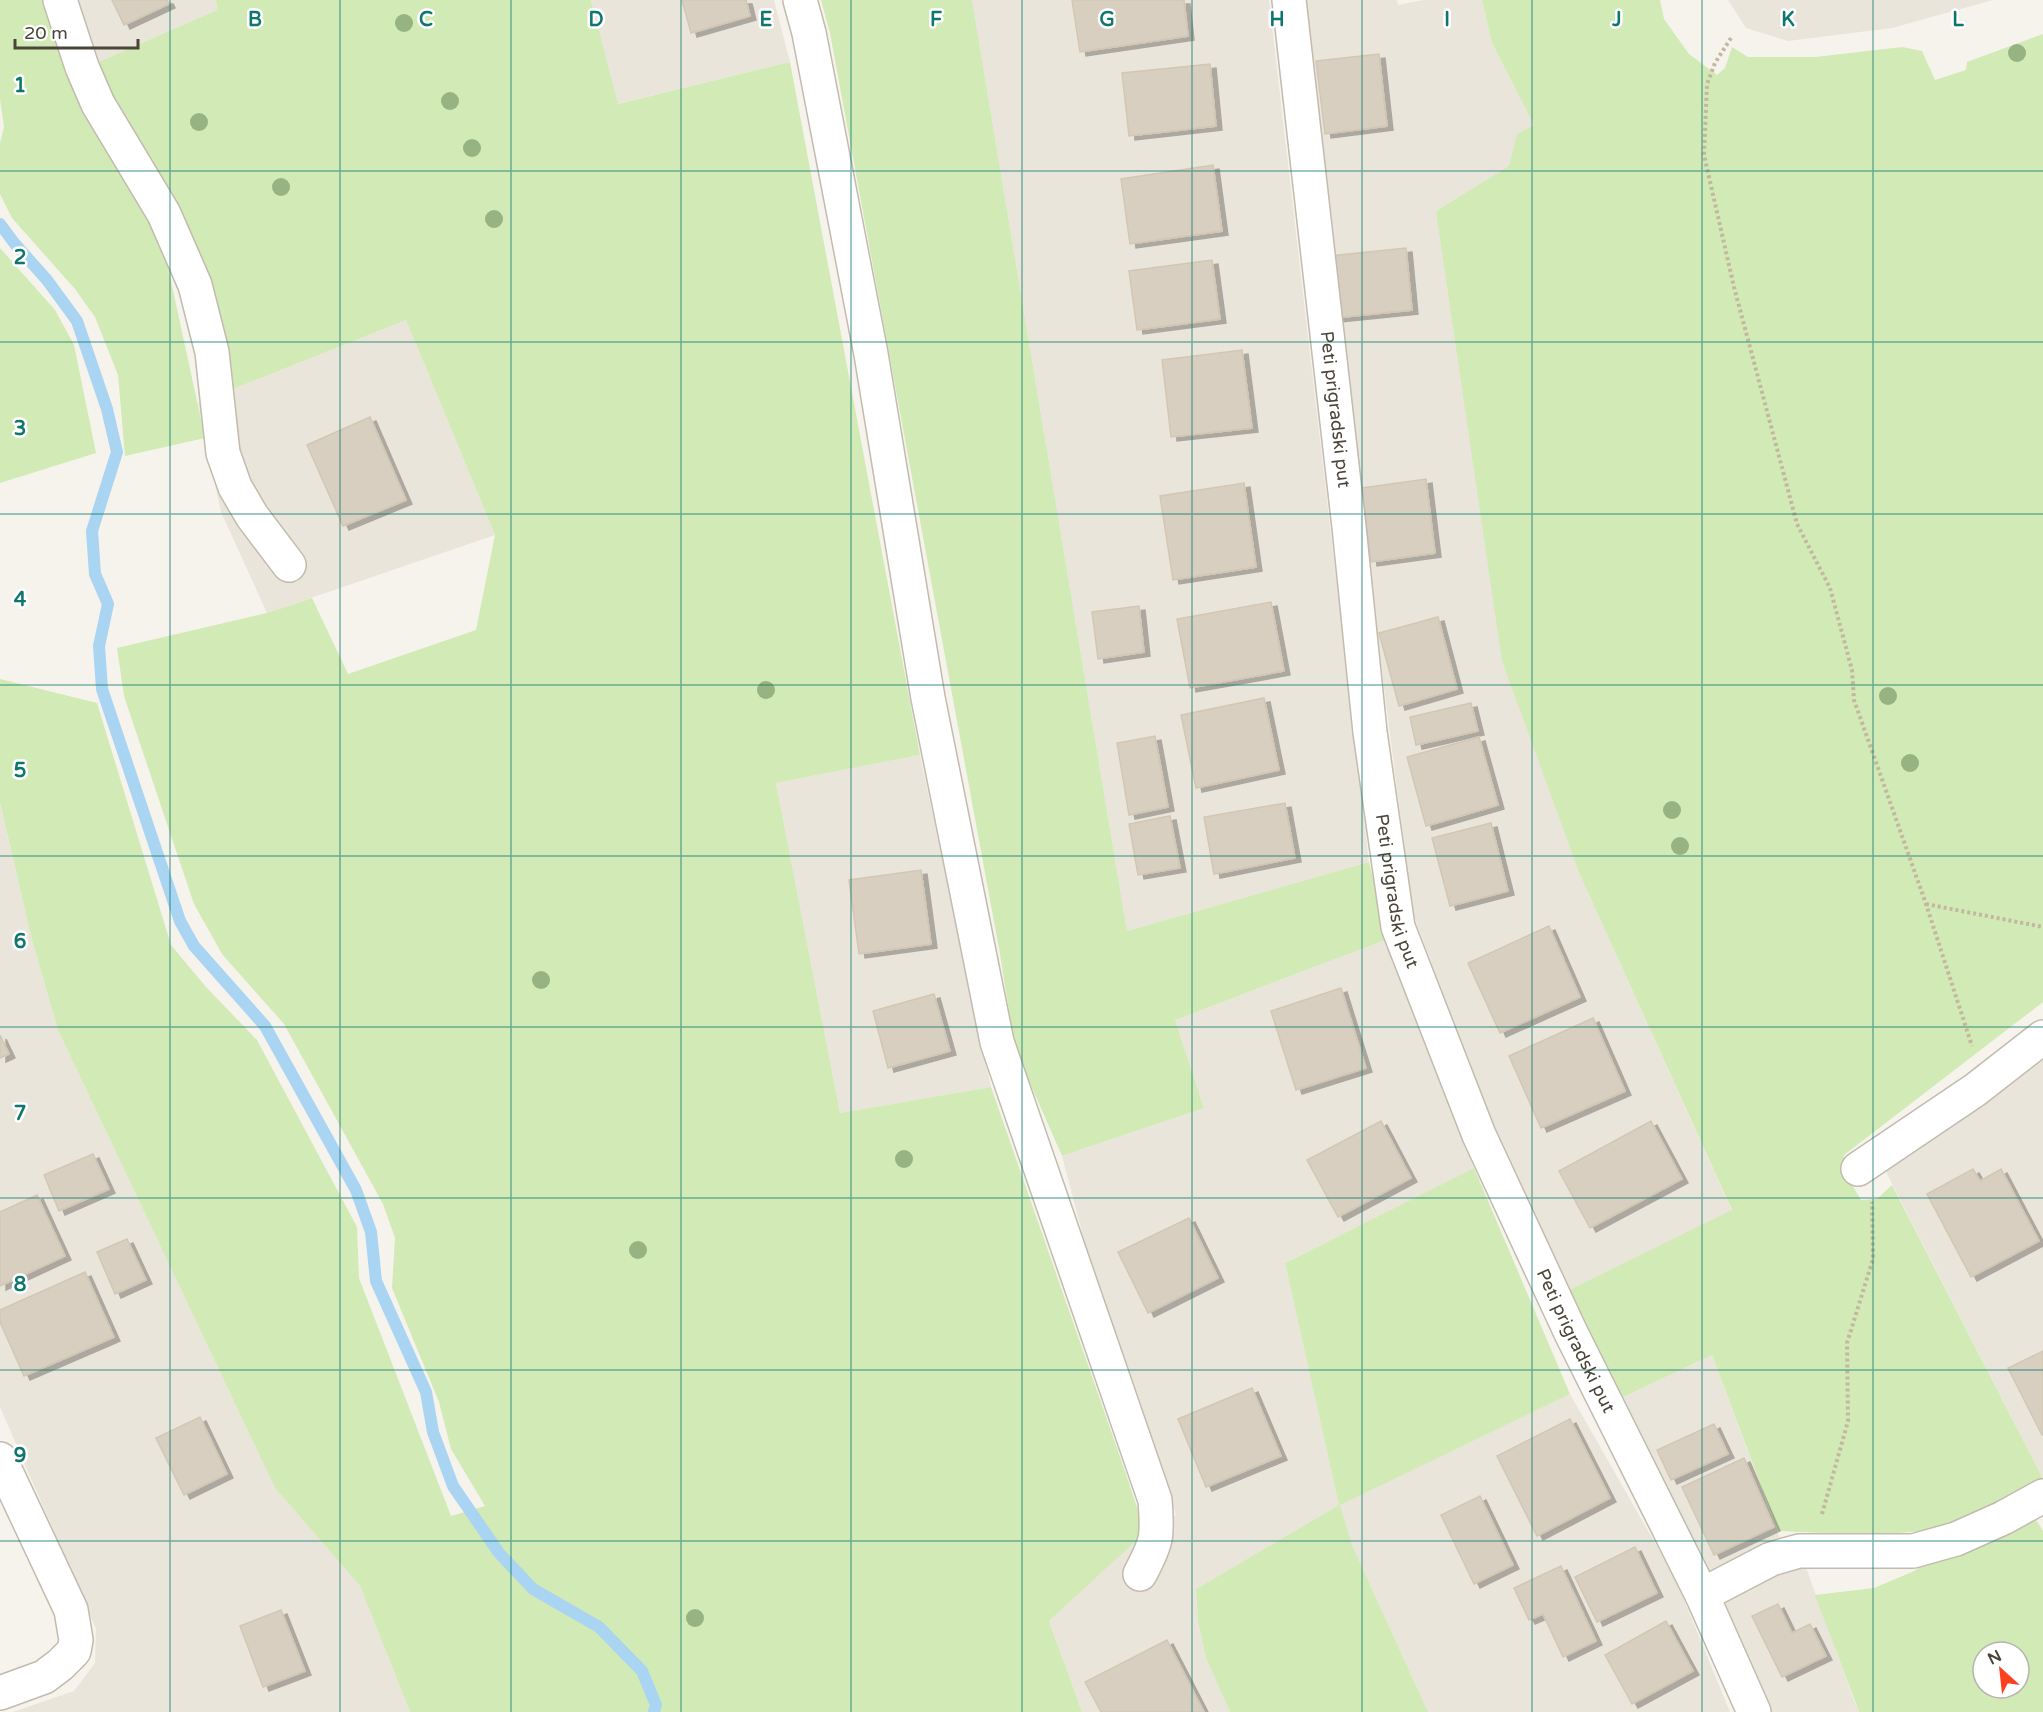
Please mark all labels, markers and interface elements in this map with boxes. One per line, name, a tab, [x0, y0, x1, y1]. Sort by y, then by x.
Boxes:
text: B	[248, 8, 262, 32]
text: C	[419, 8, 433, 32]
text: D	[588, 8, 604, 32]
text: E	[760, 8, 773, 32]
text: F	[930, 8, 942, 32]
text: G	[1099, 8, 1115, 32]
text: H	[1269, 8, 1285, 32]
text: I	[1444, 8, 1450, 32]
text: J	[1611, 8, 1622, 32]
text: K	[1781, 8, 1795, 32]
text: L	[1952, 8, 1964, 32]
scale bar	[15, 12, 138, 50]
text: 20 m	[24, 22, 68, 44]
text: 1	[14, 74, 26, 98]
text: 2	[14, 246, 26, 270]
street label: Peti prigradski put	[1316, 330, 1355, 489]
text: 3	[14, 417, 26, 441]
text: 4	[14, 588, 27, 612]
text: 5	[14, 759, 26, 783]
street label: Peti prigradski put	[1371, 812, 1424, 971]
text: 6	[14, 930, 26, 954]
text: 7	[14, 1102, 26, 1126]
street label: Peti prigradski put	[1532, 1265, 1620, 1416]
text: 8	[14, 1273, 26, 1297]
text: 9	[14, 1444, 26, 1468]
north arrow	[1971, 1640, 2031, 1700]
text: N	[1984, 1646, 2005, 1669]

